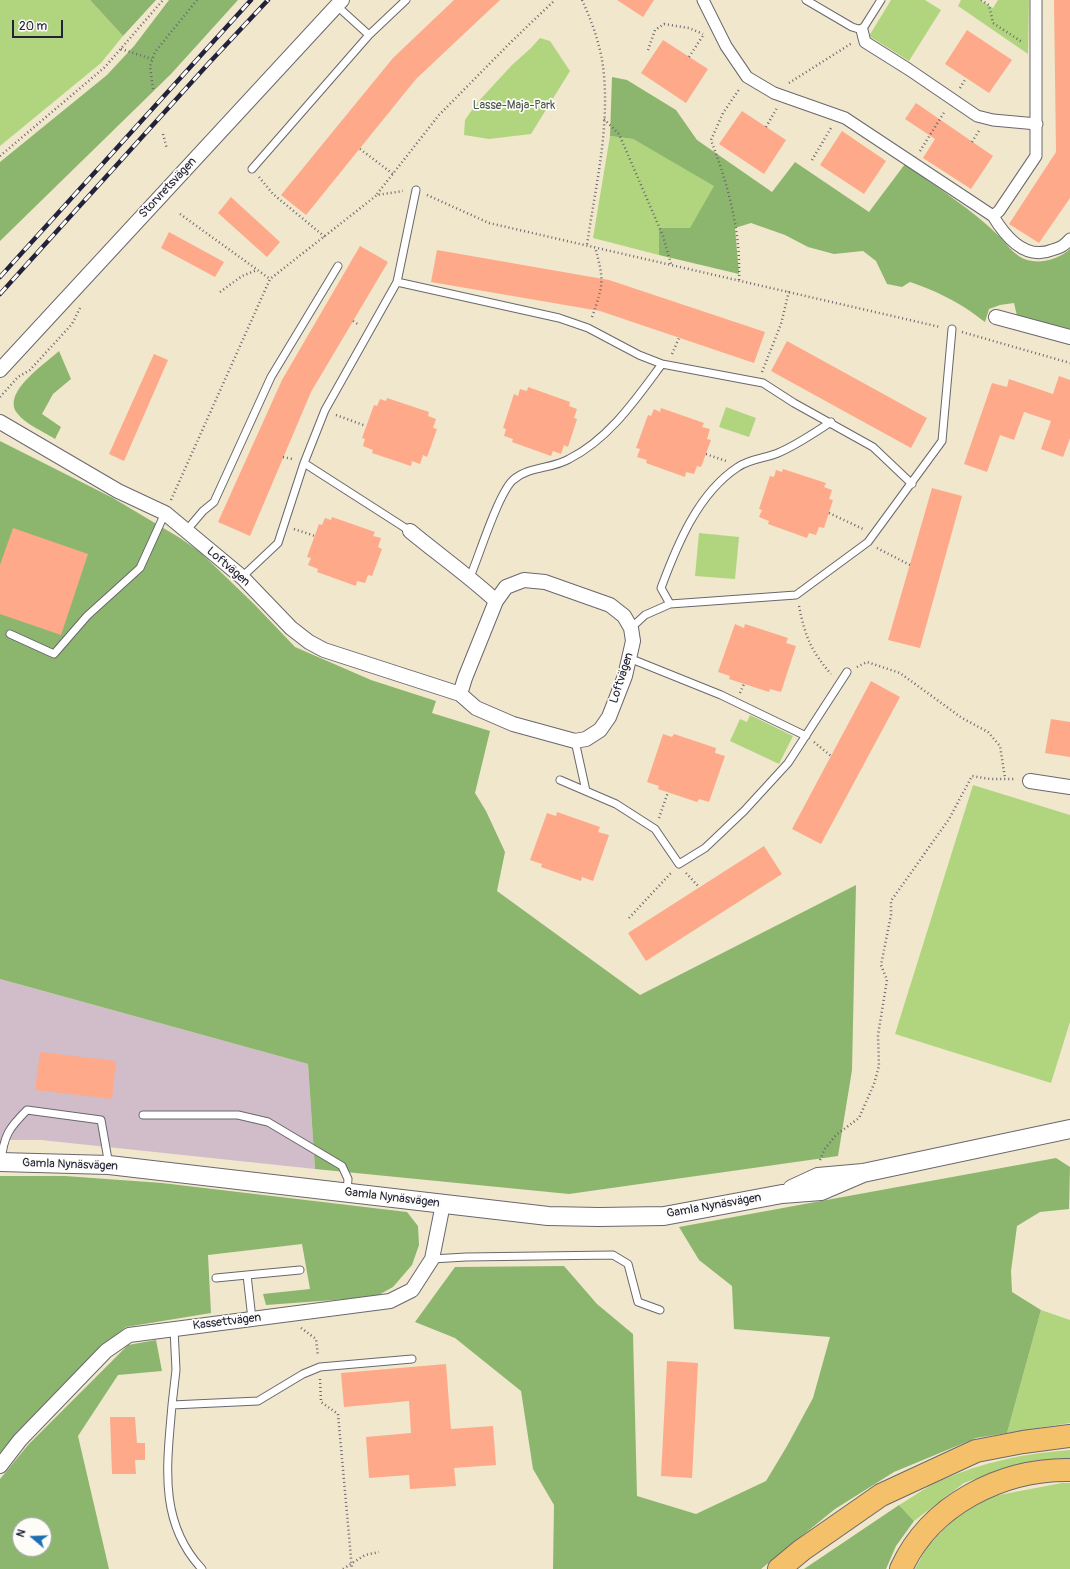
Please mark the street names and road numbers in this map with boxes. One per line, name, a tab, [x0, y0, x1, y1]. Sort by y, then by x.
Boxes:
street label: Storvretsvägen	[136, 155, 200, 221]
street label: Loftvägen	[203, 544, 253, 590]
street label: Loftvägen	[607, 651, 637, 705]
street label: Gamla Nynäsvägen	[22, 1156, 118, 1174]
street label: Gamla Nynäsvägen	[344, 1185, 440, 1211]
street label: Gamla Nynäsvägen	[666, 1191, 762, 1221]
street label: Kassettvägen	[192, 1311, 262, 1333]

